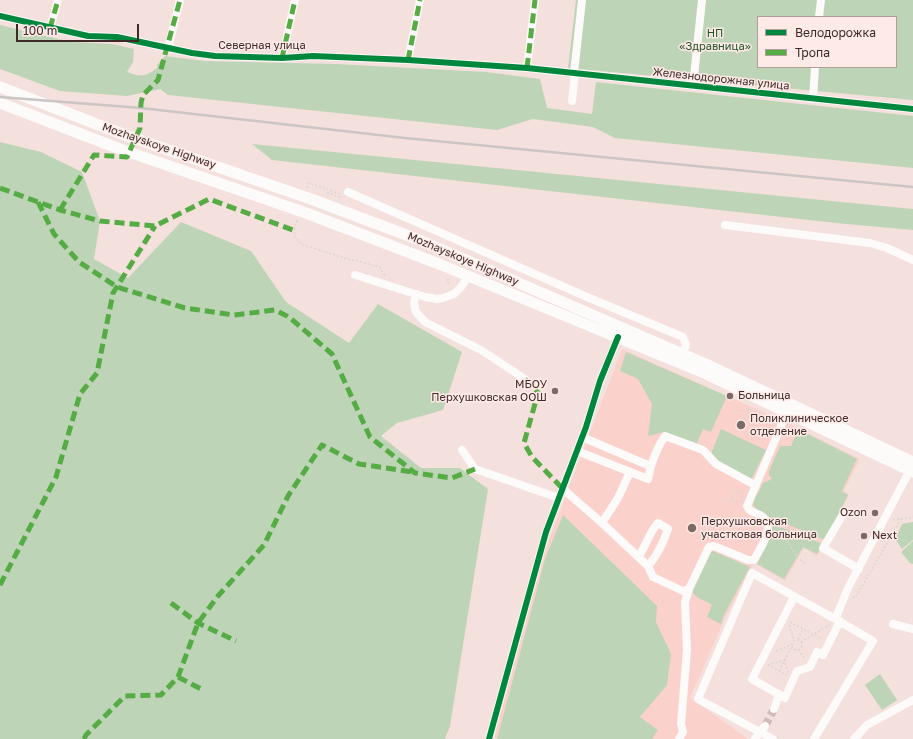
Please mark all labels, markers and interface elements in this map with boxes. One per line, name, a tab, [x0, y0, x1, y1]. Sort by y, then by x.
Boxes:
scale bar	[18, 16, 141, 42]
legend	[757, 16, 897, 68]
text: 100 m	[23, 23, 57, 38]
text: Велодорожка	[795, 25, 876, 40]
park label: НП «Здравница»	[679, 27, 751, 53]
street label: Северная улица	[218, 39, 306, 53]
text: Тропа	[795, 45, 830, 60]
street label: Железнодорожная улица	[652, 65, 790, 93]
street label: Mozhayskoye Highway	[100, 120, 218, 172]
street label: Mozhayskoye Highway	[405, 230, 521, 288]
place label: МБОУ Перхушковская ООШ	[431, 378, 547, 404]
marker: МБОУ Перхушковская ООШ	[550, 386, 560, 396]
place label: Больница	[738, 389, 791, 403]
marker: Больница	[725, 391, 735, 401]
place label: Поликлиническое отделение	[750, 412, 849, 438]
marker: Поликлиническое отделение	[735, 419, 747, 431]
place label: Ozon	[840, 506, 867, 520]
marker: Ozon	[870, 508, 880, 518]
place label: Перхушковская участковая больница	[701, 515, 817, 541]
marker: Перхушковская участковая больница	[686, 522, 698, 534]
place label: Next	[872, 529, 897, 543]
marker: Next	[859, 531, 869, 541]

